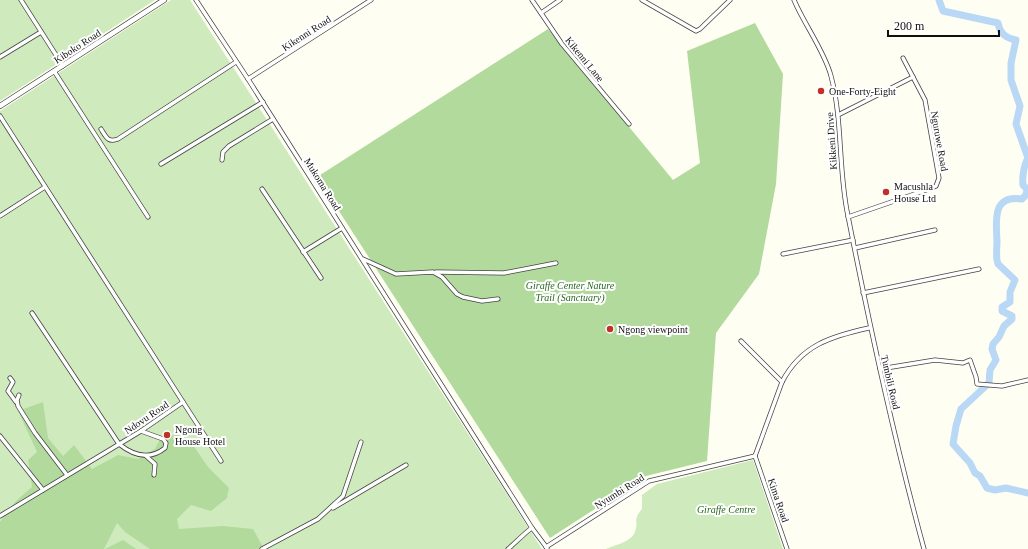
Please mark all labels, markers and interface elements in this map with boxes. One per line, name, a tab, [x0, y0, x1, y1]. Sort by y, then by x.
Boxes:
scale bar	[888, 12, 999, 38]
street label: Kikenni Road	[280, 14, 333, 53]
text: 200 m	[894, 19, 925, 33]
street label: Kiboko Road	[52, 27, 103, 66]
street label: Kikenni Lane	[563, 35, 606, 84]
marker: One-Forty-Eight	[816, 86, 826, 96]
place label: One-Forty-Eight	[829, 86, 896, 97]
street label: Nguruwe Road	[929, 110, 950, 172]
street label: Kikkeni Drive	[824, 111, 839, 170]
street label: Mukoma Road	[302, 156, 343, 213]
place label: Macushla House Ltd	[894, 181, 936, 204]
marker: Macushla House Ltd	[881, 187, 891, 197]
park label: Giraffe Center Nature Trail (Sanctuary)	[526, 280, 615, 304]
marker: Ngong viewpoint	[605, 324, 615, 334]
place label: Ngong viewpoint	[618, 324, 688, 335]
street label: Tumbili Road	[879, 354, 902, 410]
street label: Ndovu Road	[122, 399, 170, 436]
place label: Ngong House Hotel	[175, 424, 225, 447]
marker: Ngong House Hotel	[162, 430, 172, 440]
street label: Nyumbi Road	[592, 472, 646, 511]
street label: Kima Road	[766, 477, 791, 524]
park label: Giraffe Centre	[697, 504, 756, 515]

